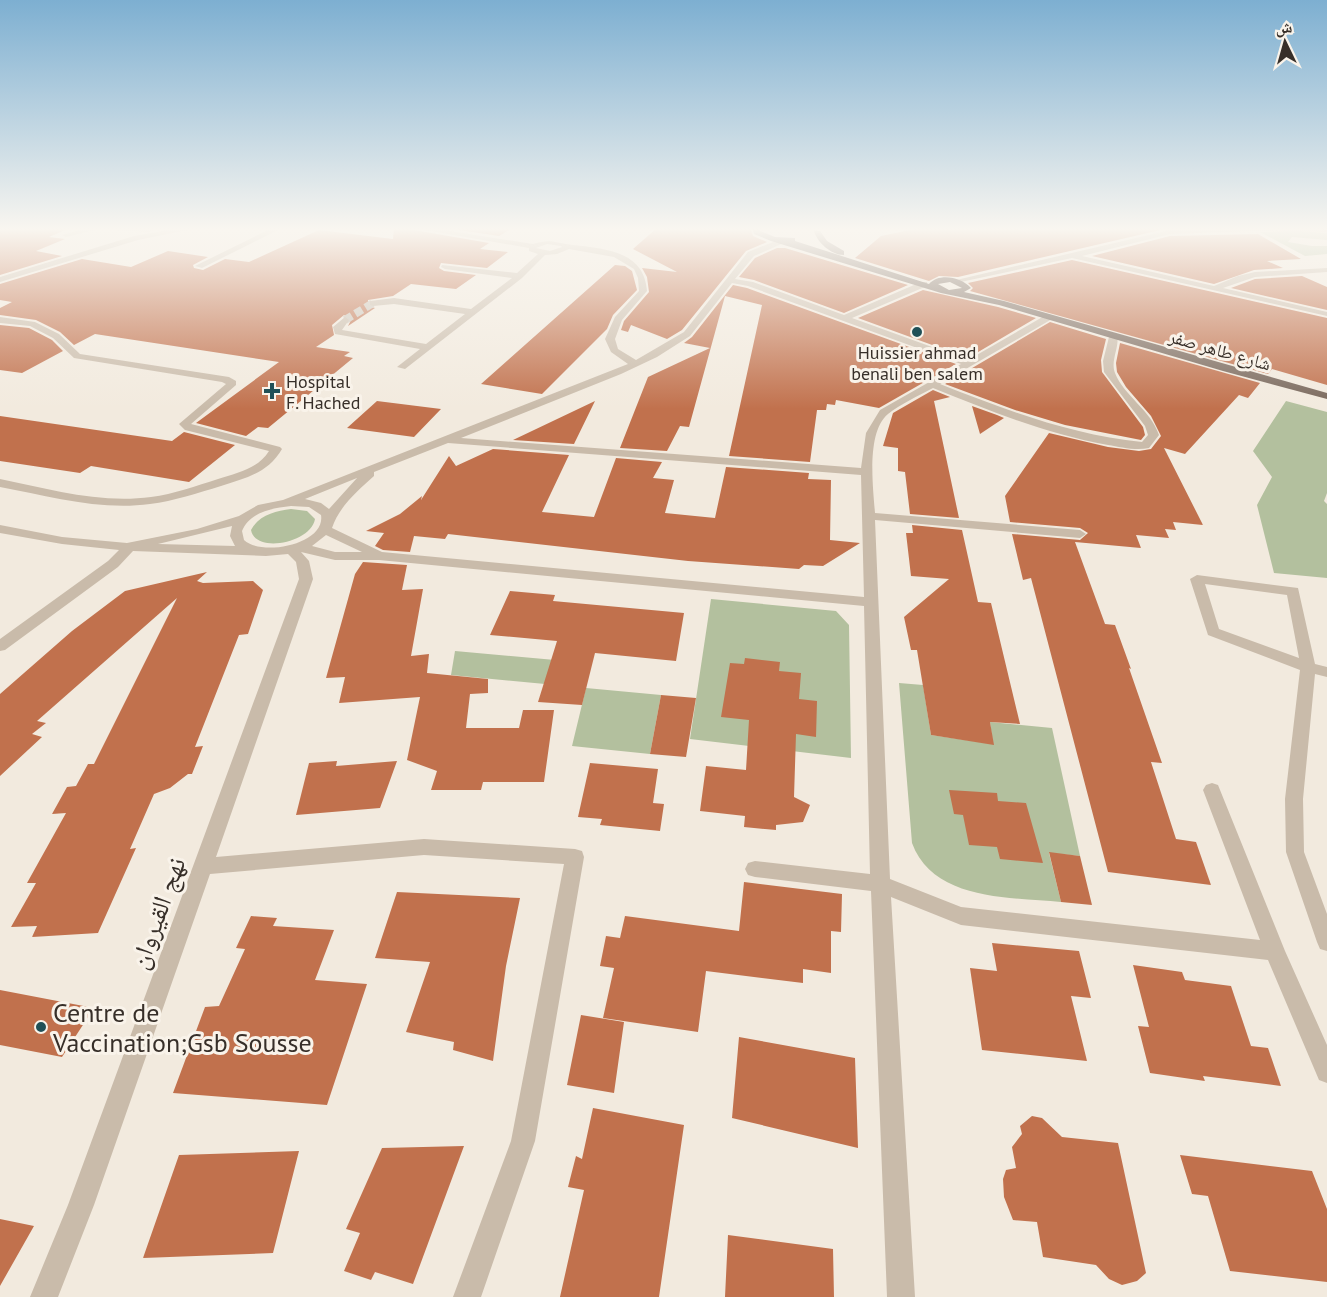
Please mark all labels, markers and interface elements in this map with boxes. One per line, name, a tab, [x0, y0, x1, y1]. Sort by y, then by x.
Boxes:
north arrow	[1255, 12, 1315, 72]
text: ش	[1274, 16, 1293, 38]
street label: شارع طاهر صفر	[1165, 324, 1274, 376]
marker: Huissier ahmad benali ben salem	[910, 325, 924, 339]
place label: Huissier ahmad benali ben salem	[851, 341, 983, 385]
place label: Hospital F. Hached	[286, 370, 360, 414]
marker: Hospital F. Hached	[263, 382, 281, 400]
street label: نهج القيروان	[122, 853, 193, 974]
place label: Centre de Vaccination;Gsb Sousse	[52, 996, 312, 1059]
marker: Centre de Vaccination;Gsb Sousse	[34, 1020, 48, 1034]

